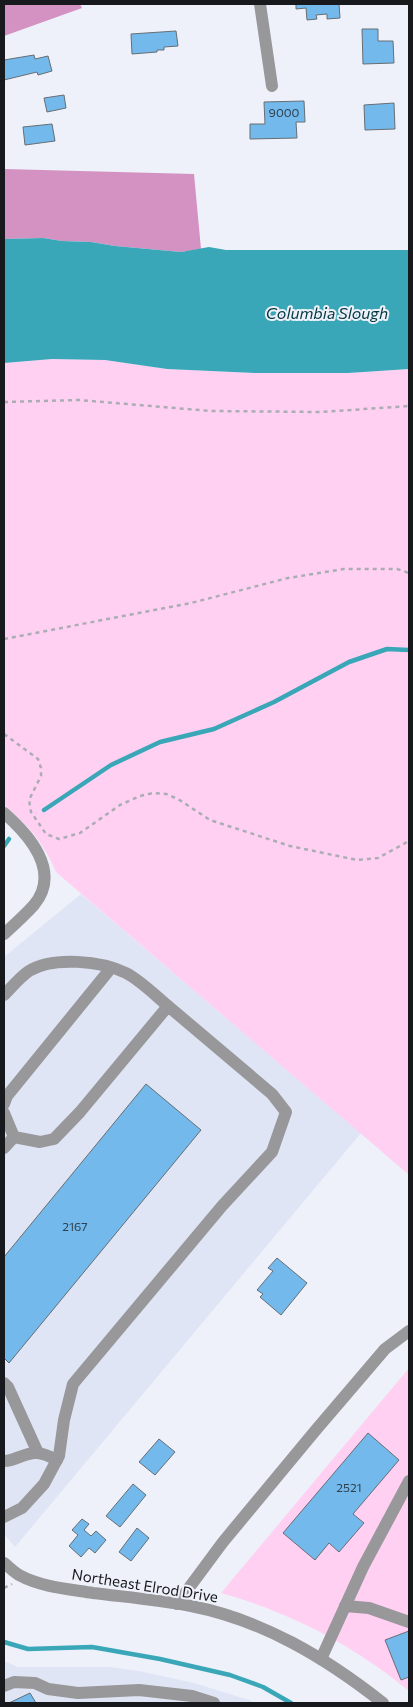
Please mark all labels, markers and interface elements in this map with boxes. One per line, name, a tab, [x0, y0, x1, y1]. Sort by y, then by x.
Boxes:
house number: 9000	[269, 105, 300, 119]
water label: Columbia Slough	[266, 303, 388, 322]
house number: 2167	[62, 1219, 88, 1233]
house number: 2521	[336, 1480, 362, 1494]
street label: Northeast Elrod Drive	[71, 1565, 219, 1605]

